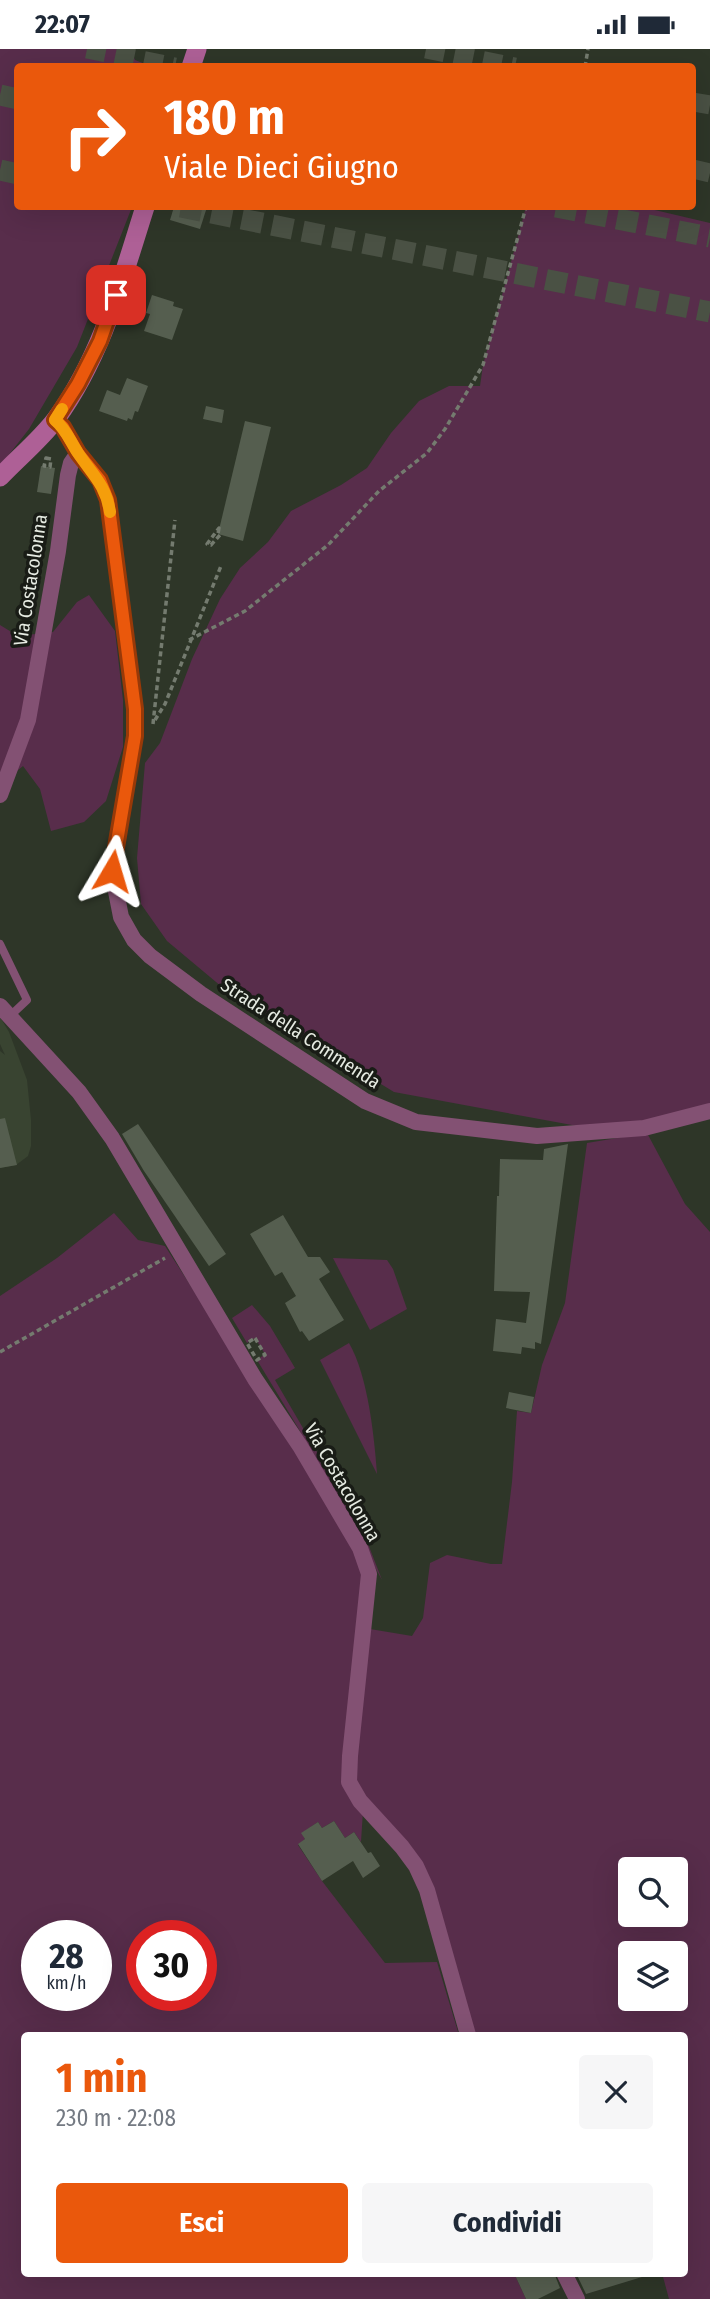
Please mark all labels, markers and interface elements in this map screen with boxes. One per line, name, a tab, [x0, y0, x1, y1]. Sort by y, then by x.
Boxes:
text: 22:07	[35, 9, 90, 40]
text: 180 m	[164, 88, 285, 147]
icon: right	[49, 91, 140, 182]
text: Viale Dieci Giugno	[164, 148, 399, 186]
pin	[86, 265, 146, 325]
icon: arrive	[97, 276, 135, 314]
street label: Via Costacolonna	[9, 513, 52, 648]
position arrow	[75, 834, 149, 908]
street label: Strada della Commenda	[217, 973, 385, 1094]
street label: Via Costacolonna	[299, 1419, 386, 1546]
map controls	[618, 1857, 688, 2011]
button: search	[618, 1857, 688, 1927]
speed limit sign: 30	[126, 1920, 217, 2011]
text: 28	[49, 1935, 84, 1977]
button: layers	[618, 1941, 688, 2011]
text: km/h	[46, 1972, 87, 1994]
text: 1 min	[56, 2053, 147, 2103]
button: close	[579, 2055, 653, 2129]
text: 230 m · 22:08	[56, 2104, 176, 2132]
button: Esci	[56, 2183, 348, 2263]
button: Condividi	[362, 2183, 653, 2263]

